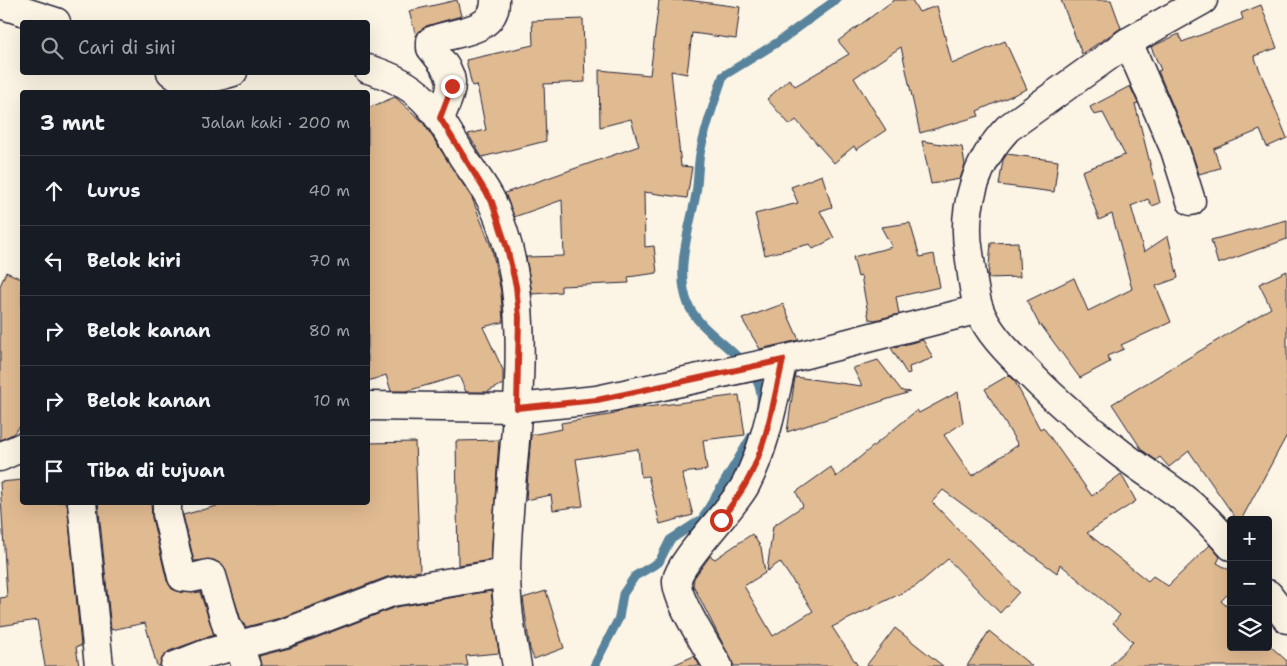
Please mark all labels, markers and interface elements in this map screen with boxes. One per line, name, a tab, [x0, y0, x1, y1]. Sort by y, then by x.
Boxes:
search box	[20, 20, 370, 75]
icon: search	[38, 34, 66, 62]
text: Cari di sini	[78, 35, 176, 60]
route end	[441, 75, 464, 98]
text: 3 mnt	[40, 109, 105, 137]
text: Jalan kaki · 200 m	[201, 112, 350, 133]
icon: ahead	[40, 177, 68, 205]
text: Lurus	[87, 178, 141, 203]
text: 40 m	[308, 180, 350, 201]
icon: left	[40, 247, 68, 275]
text: Belok kiri	[87, 248, 181, 273]
text: 70 m	[309, 250, 350, 271]
icon: right	[40, 317, 68, 345]
text: Belok kanan	[87, 318, 211, 343]
text: 80 m	[309, 320, 350, 341]
icon: right	[40, 387, 68, 415]
text: Belok kanan	[87, 388, 211, 413]
text: 10 m	[313, 390, 350, 411]
icon: arrive	[40, 457, 68, 485]
text: Tiba di tujuan	[87, 458, 225, 483]
route start	[710, 509, 733, 532]
map controls	[1227, 516, 1272, 651]
button: +	[1227, 516, 1272, 561]
button: −	[1227, 561, 1272, 606]
button: layers	[1227, 606, 1272, 651]

